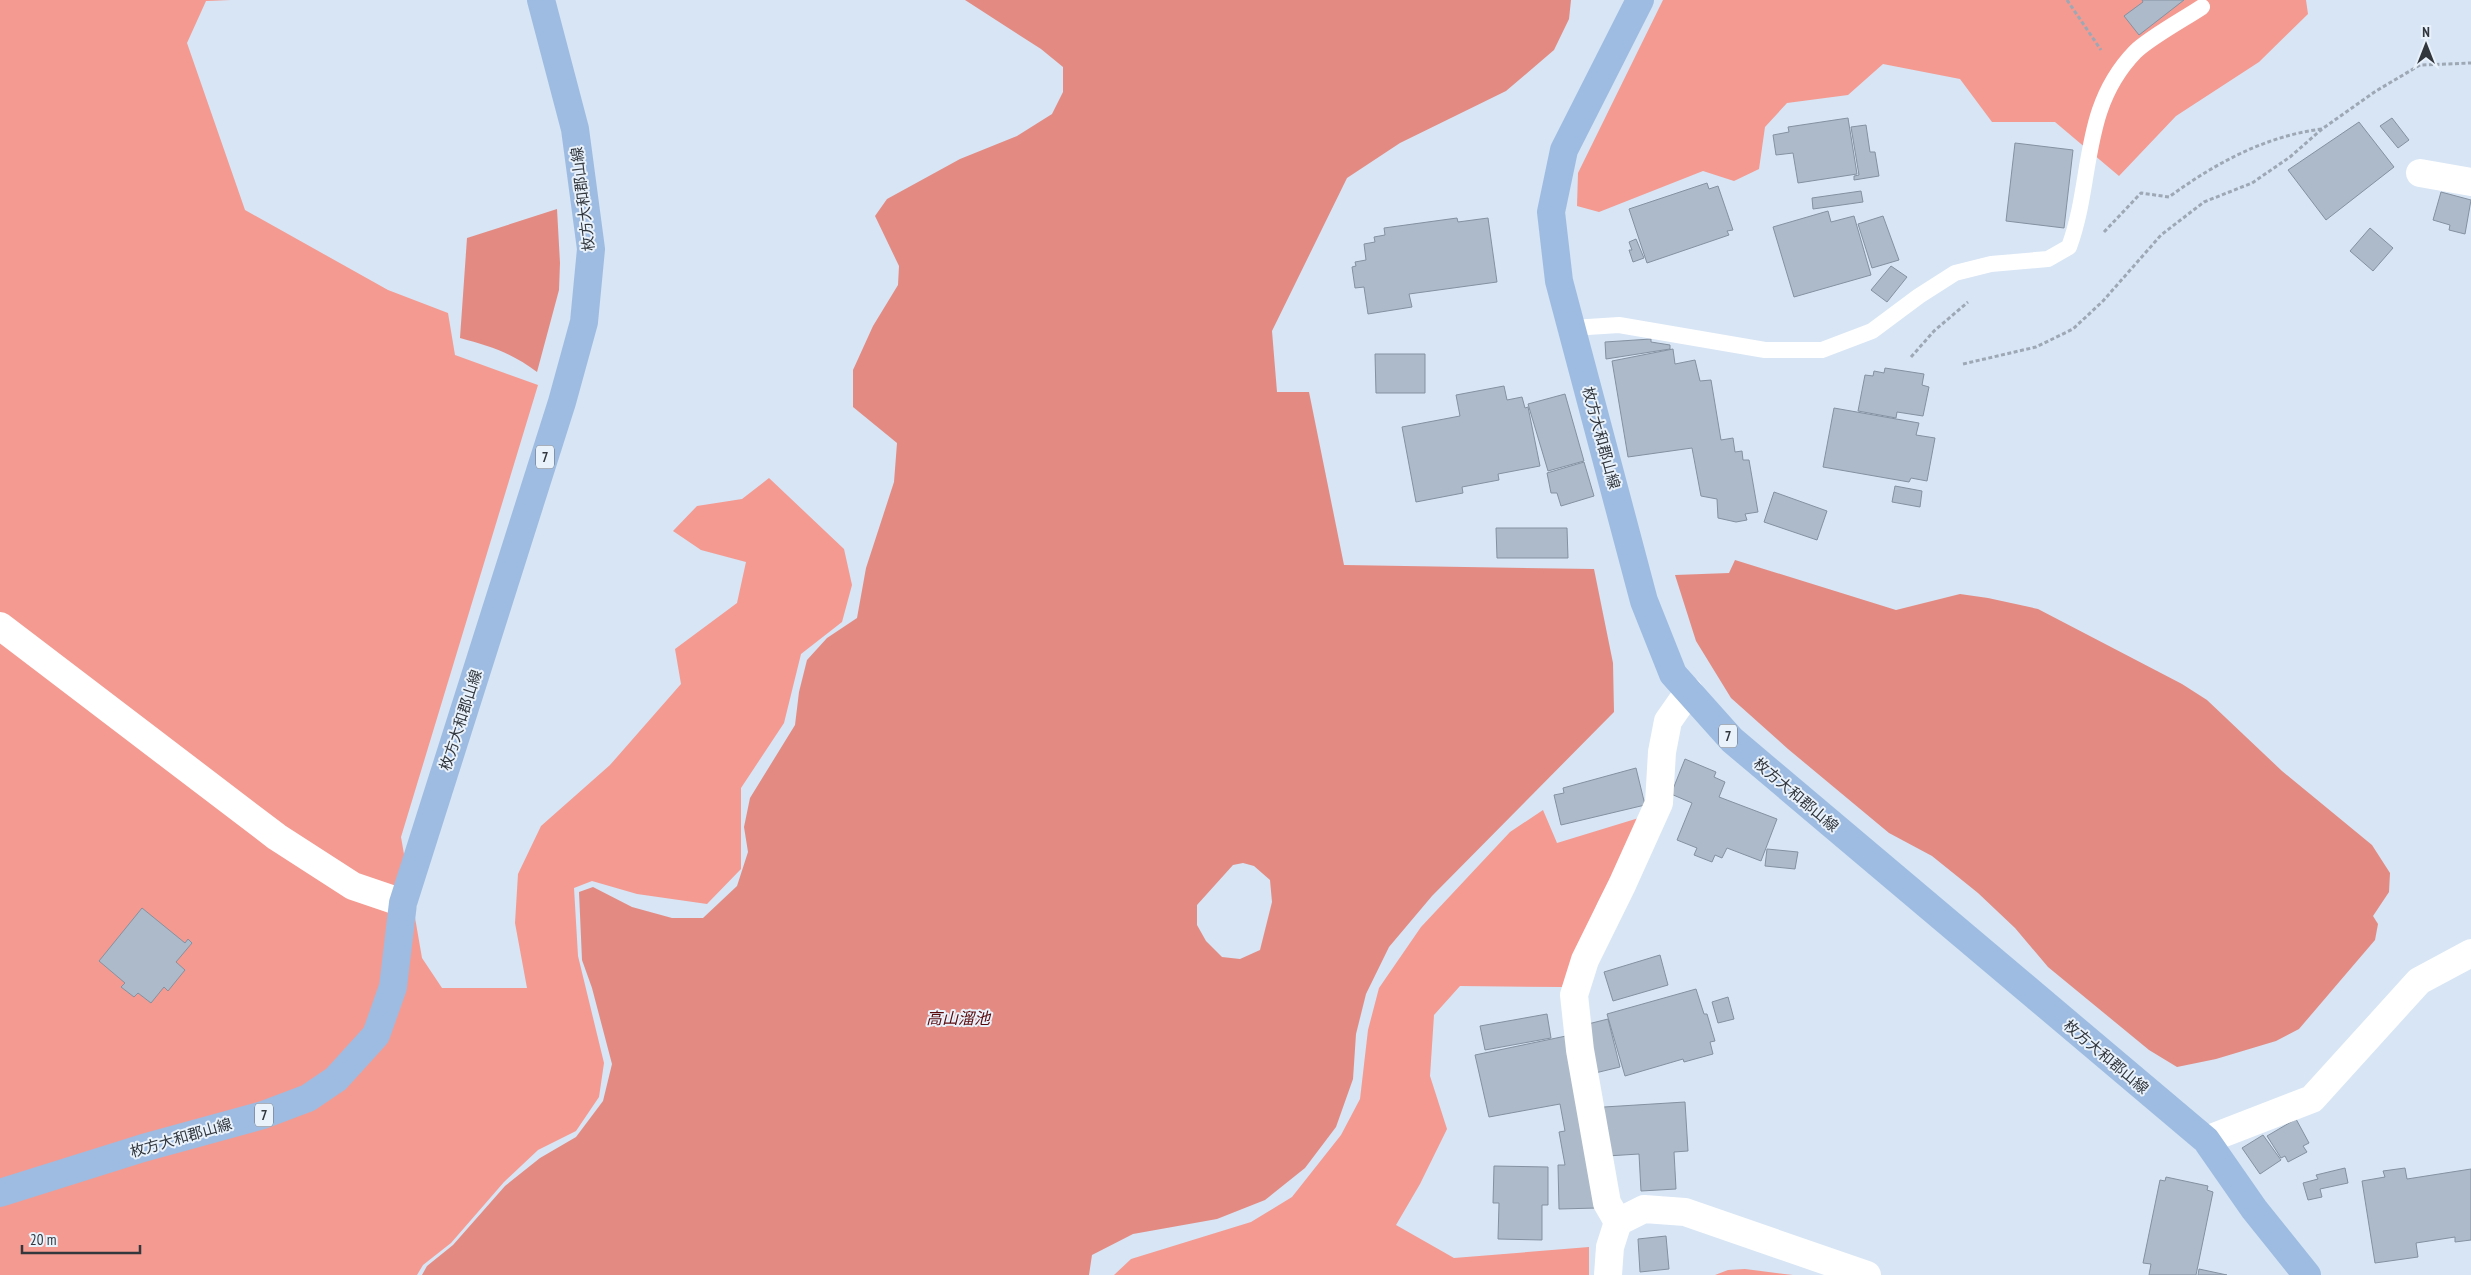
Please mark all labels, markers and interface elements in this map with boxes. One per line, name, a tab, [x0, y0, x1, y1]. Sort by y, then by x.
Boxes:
north arrow	[2401, 20, 2451, 70]
text: N	[2422, 23, 2430, 41]
street label: 枚方大和郡山線	[567, 146, 598, 252]
street label: 枚方大和郡山線	[1579, 385, 1624, 491]
road number: 7	[536, 446, 554, 468]
street label: 枚方大和郡山線	[435, 667, 486, 773]
road number: 7	[1719, 724, 1737, 748]
street label: 枚方大和郡山線	[1750, 754, 1843, 836]
water label: 高山溜池	[926, 1008, 992, 1028]
street label: 枚方大和郡山線	[2060, 1016, 2153, 1098]
road number: 7	[255, 1104, 273, 1126]
street label: 枚方大和郡山線	[128, 1114, 234, 1161]
scale bar	[22, 1222, 140, 1254]
text: 20 m	[30, 1230, 56, 1249]

